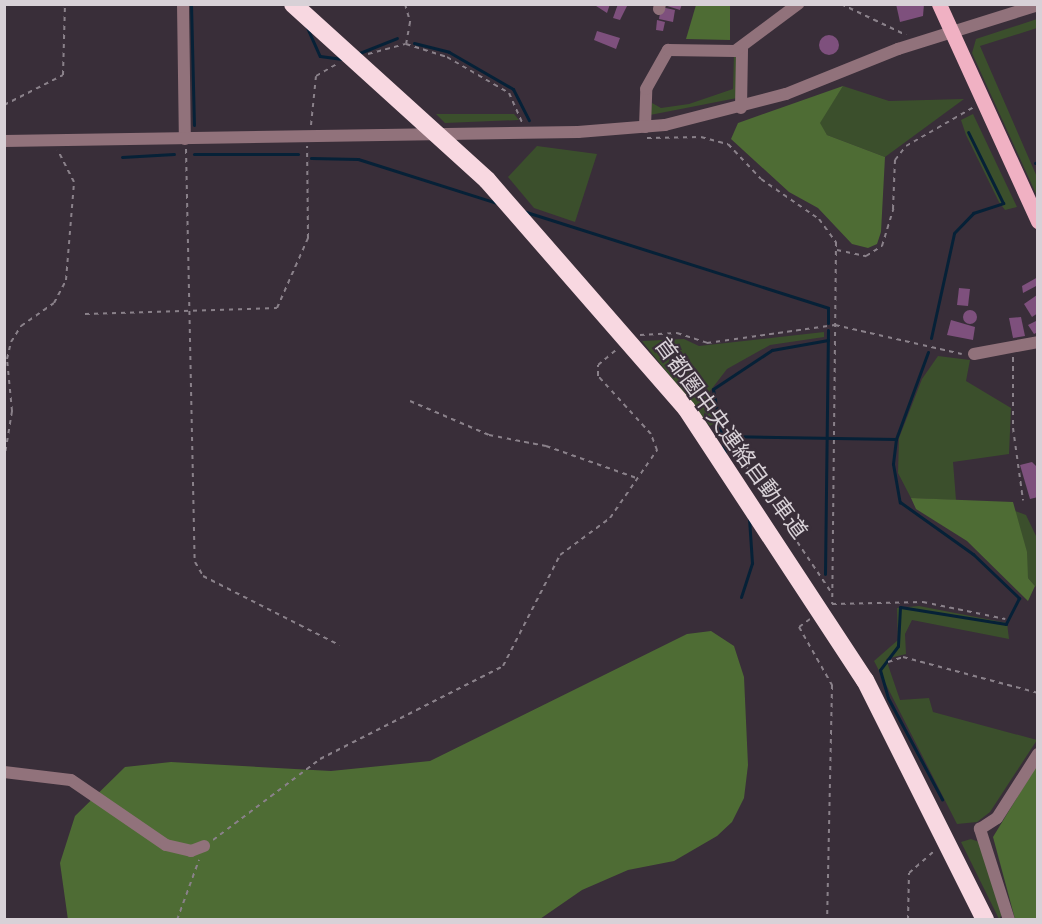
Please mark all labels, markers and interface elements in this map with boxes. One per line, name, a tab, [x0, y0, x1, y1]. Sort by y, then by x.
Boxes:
street label: 首都圏中央連絡自動車道	[649, 332, 813, 544]

